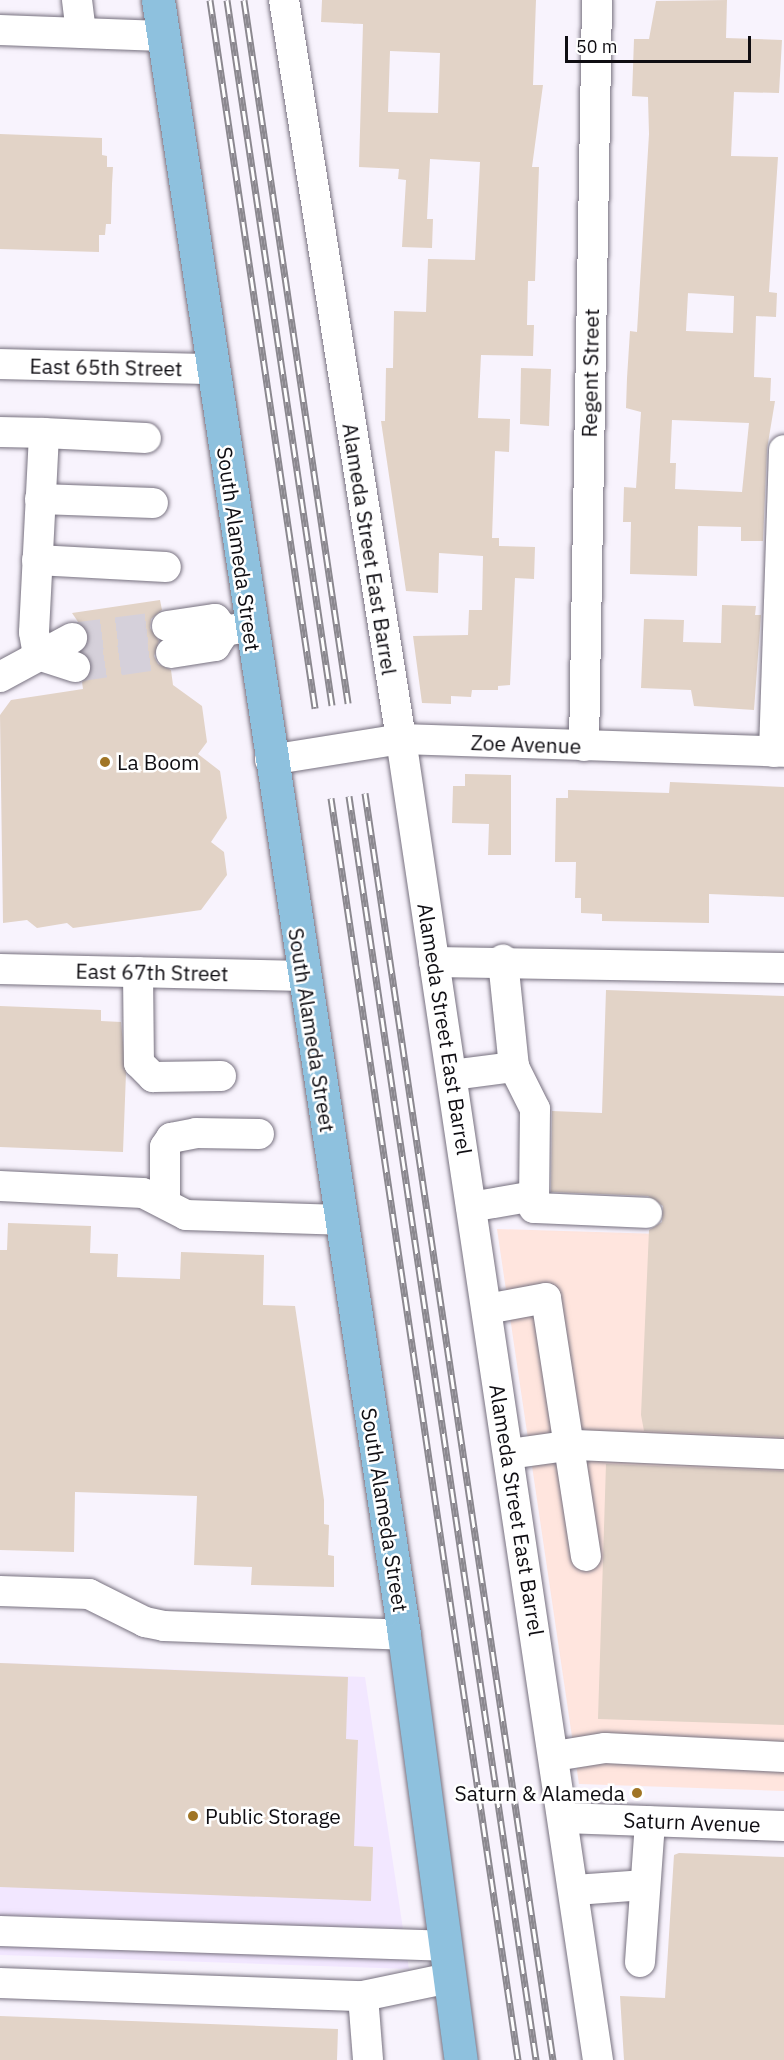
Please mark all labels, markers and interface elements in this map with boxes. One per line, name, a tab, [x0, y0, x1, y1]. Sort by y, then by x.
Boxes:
scale bar	[568, 24, 754, 62]
text: 50 m	[576, 35, 618, 58]
street label: Regent Street	[576, 308, 604, 438]
street label: East 65th Street	[29, 353, 183, 381]
street label: Alameda Street East Barrel	[338, 421, 402, 677]
street label: South Alameda Street	[212, 445, 266, 653]
street label: Zoe Avenue	[470, 729, 582, 759]
place label: La Boom	[117, 749, 199, 775]
marker: La Boom	[98, 755, 112, 769]
street label: Alameda Street East Barrel	[413, 901, 477, 1157]
street label: South Alameda Street	[283, 926, 341, 1134]
street label: East 67th Street	[75, 958, 229, 986]
street label: Alameda Street East Barrel	[485, 1382, 549, 1638]
street label: South Alameda Street	[356, 1406, 414, 1614]
place label: Saturn & Alameda	[455, 1780, 625, 1806]
marker: Saturn & Alameda	[630, 1786, 644, 1800]
place label: Public Storage	[205, 1803, 341, 1829]
street label: Saturn Avenue	[623, 1807, 761, 1837]
marker: Public Storage	[186, 1809, 200, 1823]

